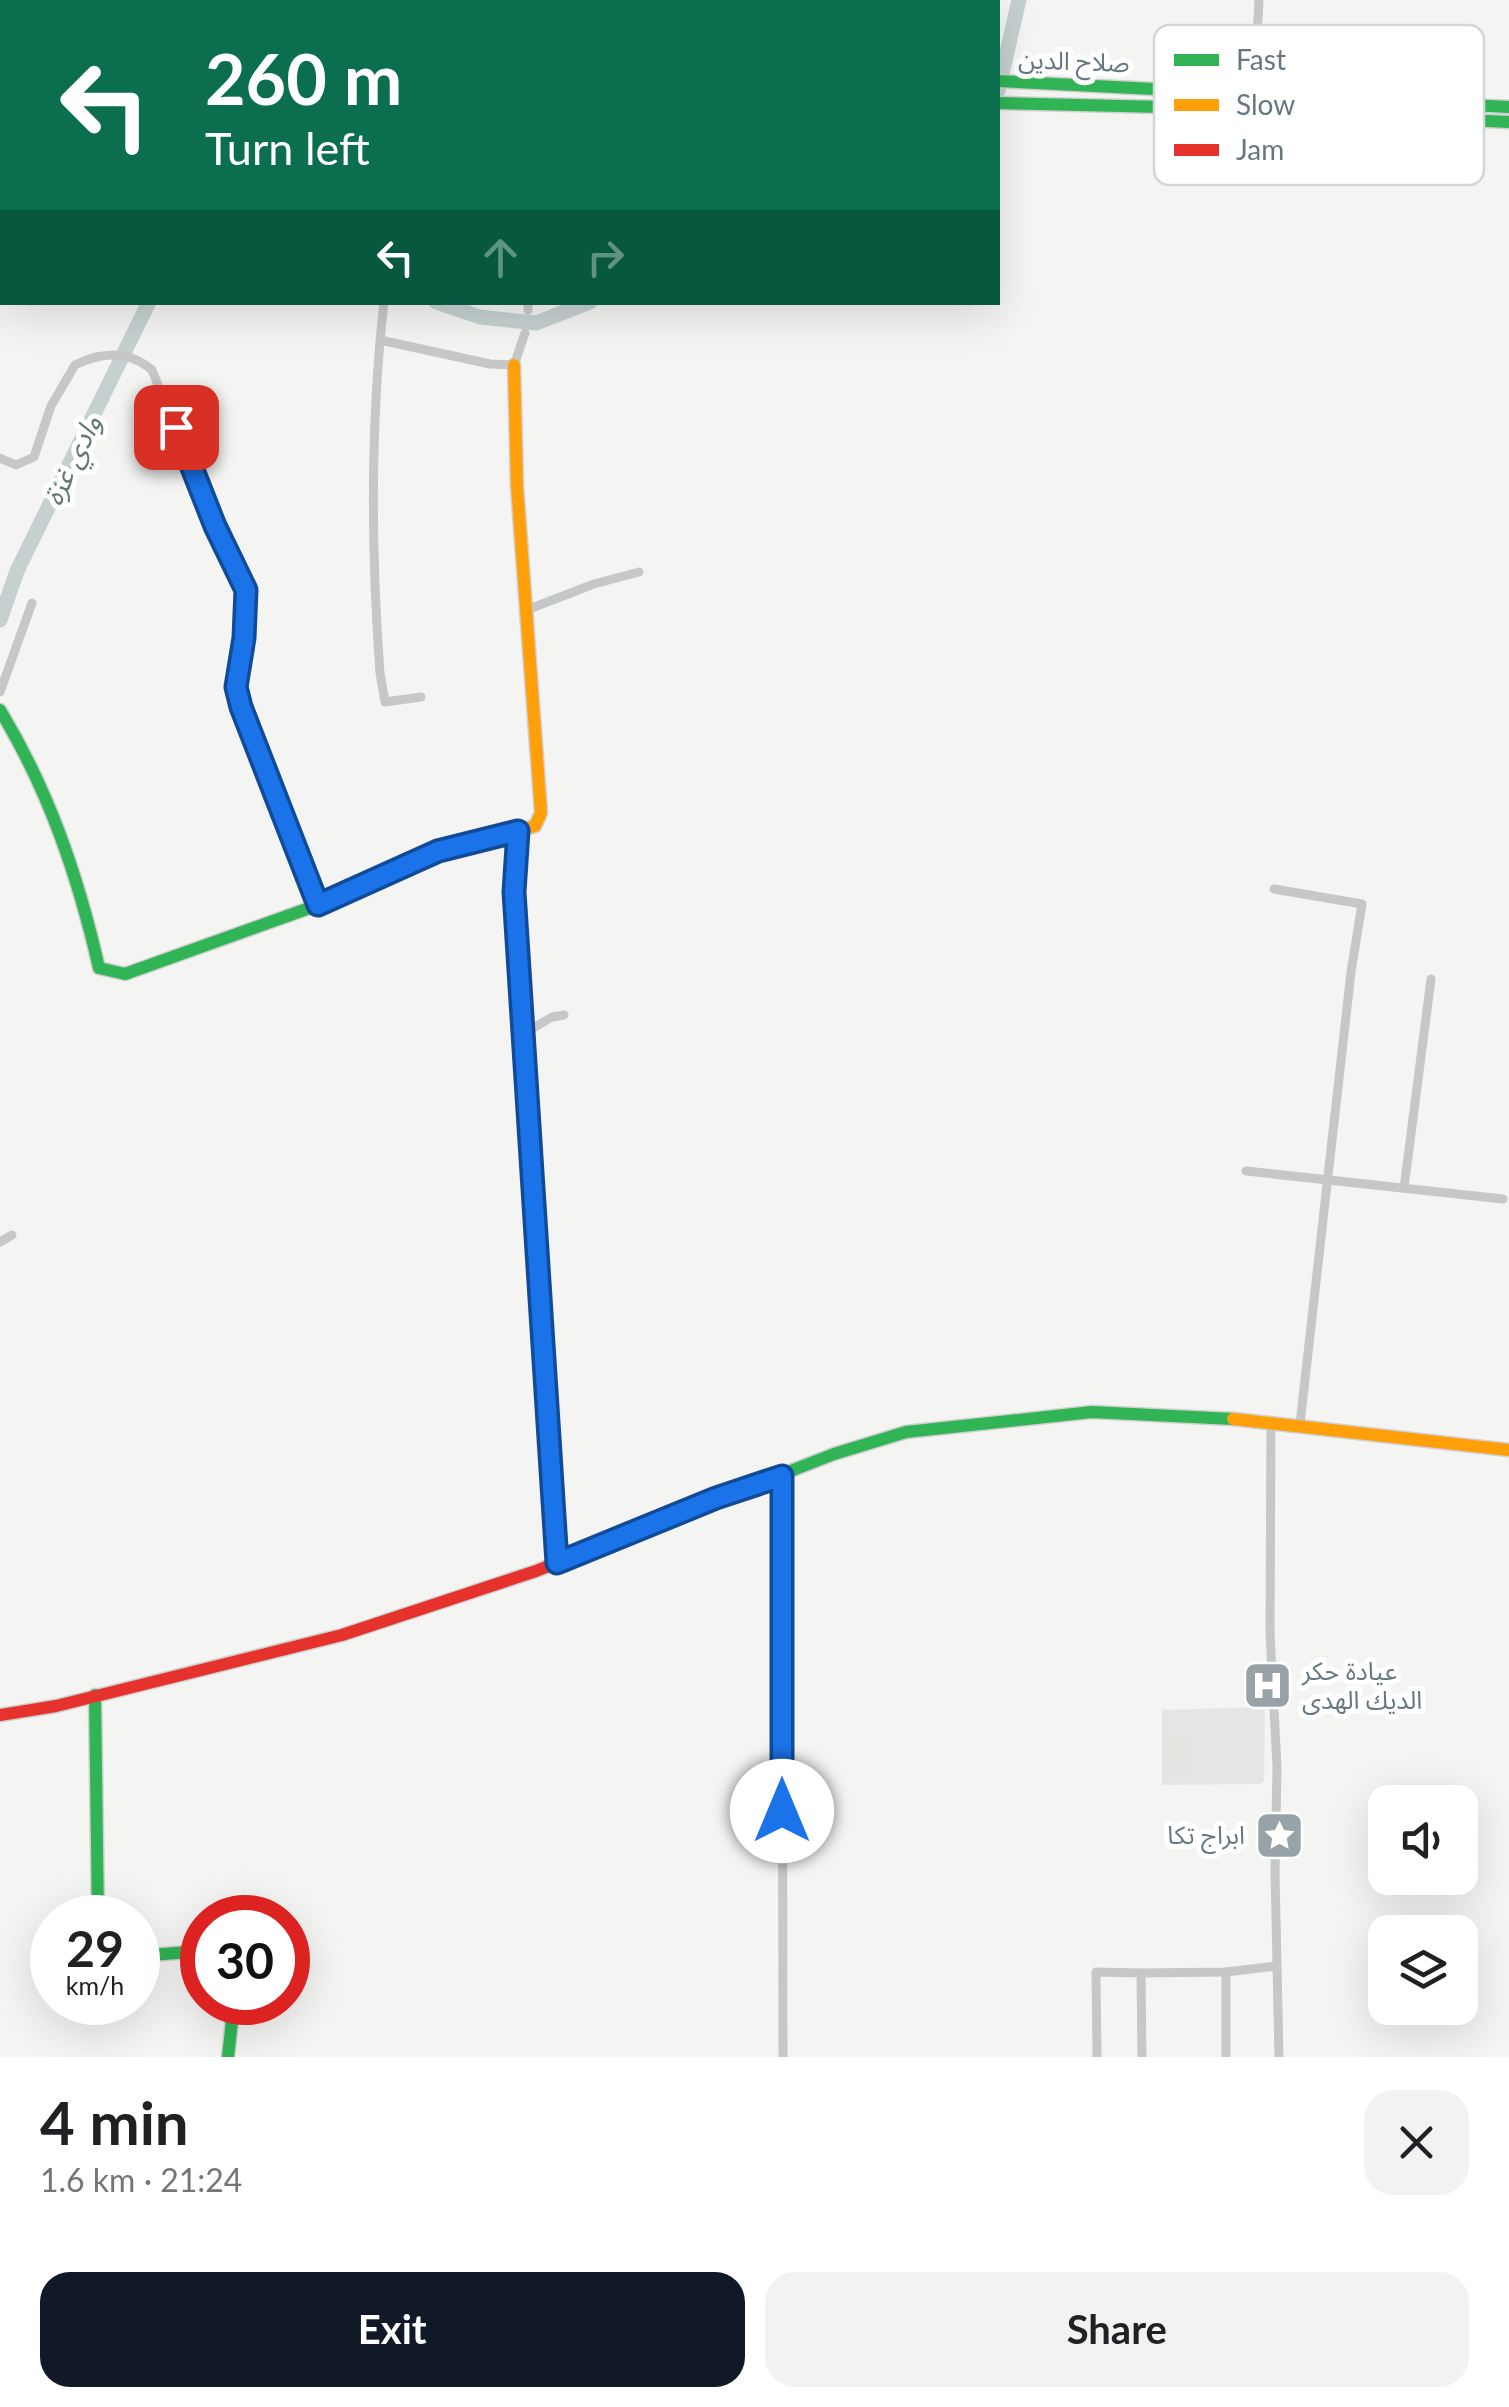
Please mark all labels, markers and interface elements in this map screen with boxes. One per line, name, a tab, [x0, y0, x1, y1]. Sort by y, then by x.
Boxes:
legend	[1154, 25, 1484, 185]
text: 260 m	[205, 36, 402, 120]
icon: left	[40, 40, 170, 170]
text: Fast	[1236, 42, 1286, 76]
street label: صلاح الدين	[1018, 43, 1130, 82]
text: Slow	[1236, 87, 1295, 121]
text: Turn left	[205, 121, 370, 175]
text: Jam	[1236, 132, 1284, 166]
icon: left	[368, 230, 423, 285]
icon: ahead	[473, 230, 528, 285]
icon: right	[578, 230, 633, 285]
pin	[134, 385, 219, 470]
icon: arrive	[149, 400, 204, 455]
water label: وادي غزة	[35, 409, 113, 513]
place label: عيادة حكر الديك الهدى	[1301, 1655, 1422, 1715]
hospital icon: عيادة حكر الديك الهدى	[1241, 1659, 1293, 1711]
position arrow	[730, 1759, 834, 1863]
map controls	[1368, 1785, 1478, 2025]
button: sound	[1368, 1785, 1478, 1895]
place icon: ابراج تكا	[1254, 1809, 1306, 1861]
place label: ابراج تكا	[1167, 1819, 1245, 1854]
speed limit sign: 30	[180, 1895, 310, 2025]
button: layers	[1368, 1915, 1478, 2025]
text: 29	[66, 1918, 124, 1978]
text: km/h	[66, 1970, 124, 2000]
text: 4 min	[40, 2086, 189, 2158]
button: close	[1364, 2090, 1469, 2195]
text: 1.6 km · 21:24	[40, 2160, 242, 2199]
button: Exit	[40, 2272, 745, 2387]
button: Share	[765, 2272, 1469, 2387]

